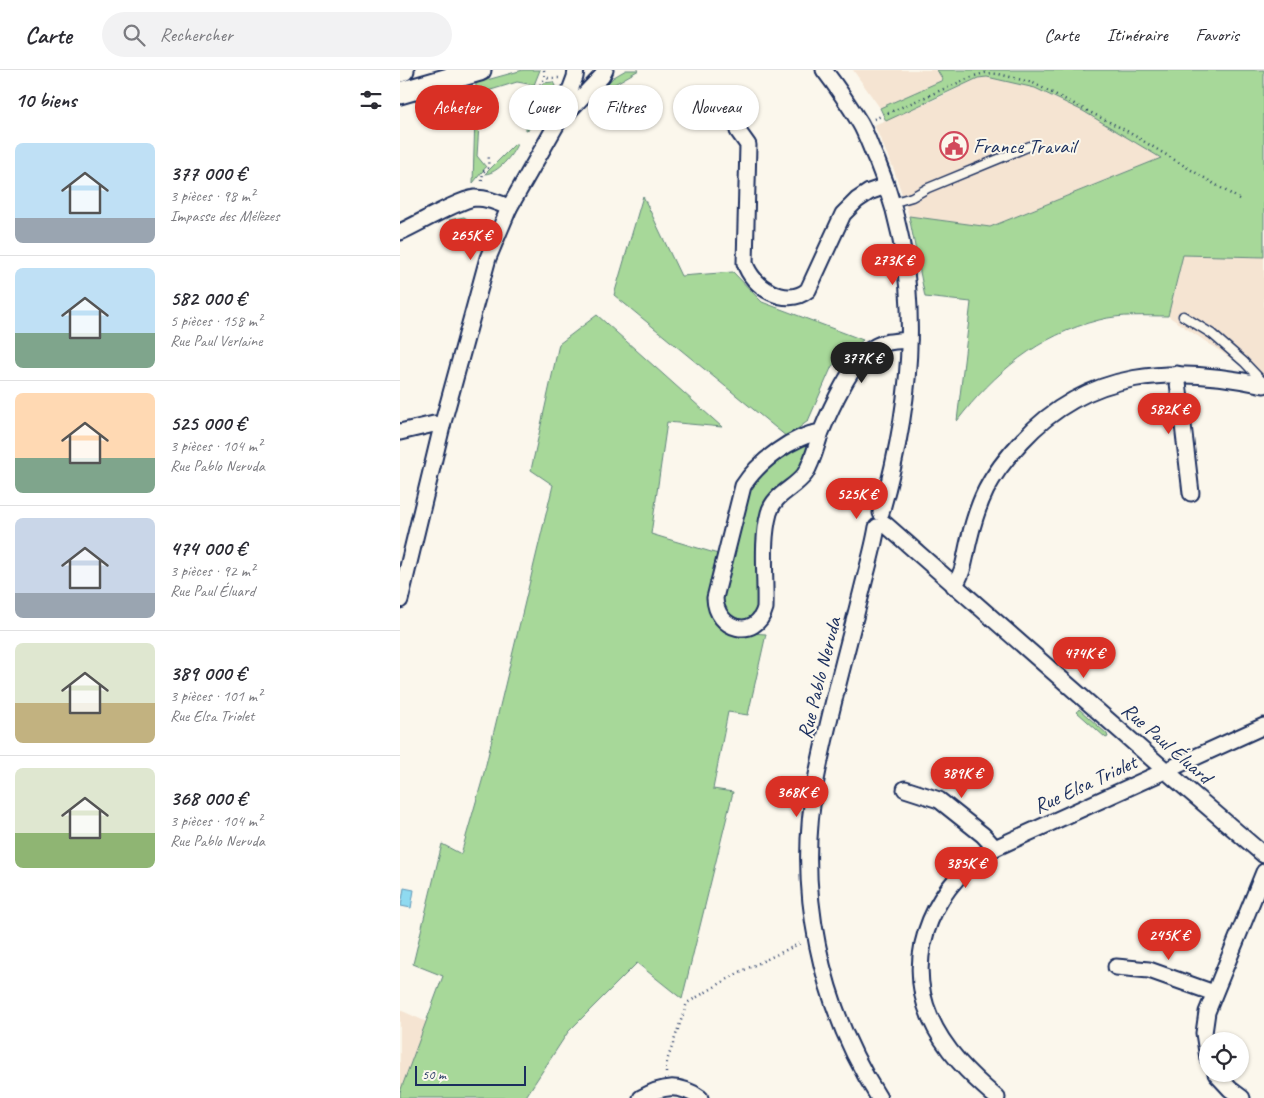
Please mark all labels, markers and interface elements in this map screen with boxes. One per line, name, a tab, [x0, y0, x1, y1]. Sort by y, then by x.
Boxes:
search box	[102, 12, 452, 57]
text: Carte	[25, 20, 72, 50]
icon: search	[120, 21, 148, 49]
text: Rechercher	[160, 23, 233, 47]
text: Carte	[1044, 24, 1079, 46]
text: Itinéraire	[1107, 24, 1168, 46]
text: Favoris	[1196, 24, 1239, 46]
chip: Acheter	[415, 85, 499, 130]
chip: Louer	[509, 85, 578, 130]
chip: Filtres	[588, 85, 663, 130]
chip: Nouveau	[673, 85, 759, 130]
icon: filters	[357, 86, 385, 114]
text: 10 biens	[15, 87, 76, 113]
public building icon: France Travail	[939, 131, 969, 161]
place label: France Travail	[973, 133, 1079, 159]
text: 377 000 €	[170, 160, 246, 186]
icon: home	[55, 163, 115, 223]
text: 3 pièces · 98 m²	[170, 186, 255, 206]
text: Impasse des Mélèzes	[170, 206, 280, 226]
pin: 265K €	[430, 218, 512, 261]
text: 265K €	[451, 225, 491, 245]
pin: 273K €	[852, 244, 934, 286]
text: 273K €	[873, 250, 913, 270]
text: 582 000 €	[170, 285, 246, 311]
icon: home	[55, 288, 115, 348]
text: 5 pièces · 158 m²	[170, 311, 262, 331]
text: Rue Paul Verlaine	[170, 331, 262, 351]
pin: 377K €	[821, 342, 903, 384]
text: 377K €	[842, 348, 882, 368]
pin: 582K €	[1128, 392, 1210, 435]
text: 582K €	[1149, 399, 1189, 419]
text: 525 000 €	[170, 410, 246, 436]
icon: home	[55, 413, 115, 473]
text: 3 pièces · 104 m²	[170, 436, 262, 456]
text: Rue Pablo Neruda	[170, 456, 265, 476]
pin: 525K €	[816, 478, 898, 520]
text: 525K €	[837, 484, 877, 504]
text: 474 000 €	[170, 535, 246, 561]
icon: home	[55, 538, 115, 598]
text: 3 pièces · 92 m²	[170, 561, 255, 581]
text: Rue Paul Éluard	[170, 581, 255, 601]
street label: Rue Pablo Neruda	[791, 613, 847, 742]
pin: 474K €	[1043, 636, 1125, 679]
text: 474K €	[1064, 643, 1104, 663]
text: 389 000 €	[170, 660, 246, 686]
icon: home	[55, 663, 115, 723]
text: 3 pièces · 101 m²	[170, 686, 262, 706]
street label: Rue Paul Éluard	[1116, 697, 1220, 791]
text: Rue Elsa Triolet	[170, 706, 254, 726]
street label: Rue Elsa Triolet	[1029, 748, 1142, 819]
pin: 389K €	[921, 756, 1003, 799]
text: 389K €	[942, 763, 982, 783]
pin: 368K €	[756, 776, 838, 818]
text: 368K €	[776, 782, 818, 802]
text: 368 000 €	[170, 785, 247, 811]
icon: home	[55, 788, 115, 848]
text: 3 pièces · 104 m²	[170, 811, 262, 831]
text: Rue Pablo Neruda	[170, 831, 265, 851]
pin: 385K €	[925, 846, 1007, 889]
text: 385K €	[946, 853, 986, 873]
pin: 245K €	[1128, 918, 1210, 961]
text: 245K €	[1149, 925, 1189, 945]
map controls	[1199, 1032, 1249, 1082]
button: locate	[1199, 1032, 1249, 1082]
scale bar	[415, 1063, 526, 1086]
text: 50 m	[422, 1066, 446, 1083]

